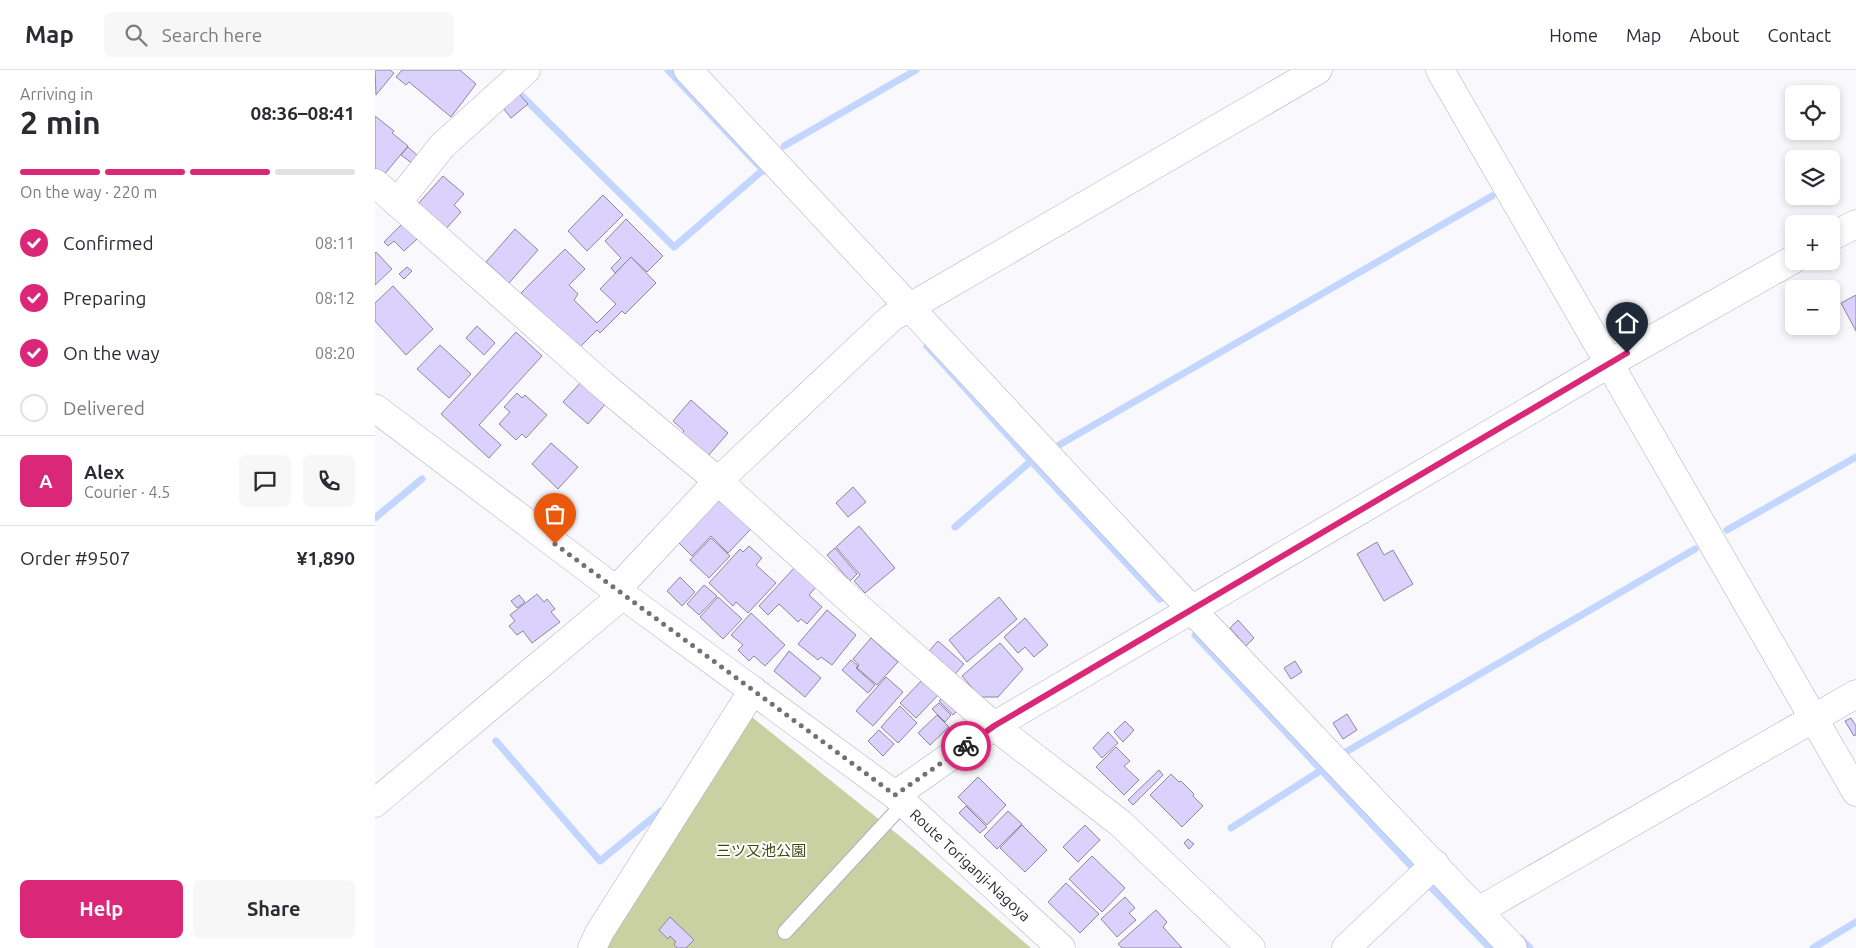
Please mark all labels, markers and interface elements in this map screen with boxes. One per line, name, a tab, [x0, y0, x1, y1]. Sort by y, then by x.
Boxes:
search box	[104, 12, 454, 57]
text: Map	[25, 21, 74, 48]
icon: search	[122, 21, 150, 49]
text: Search here	[162, 24, 262, 46]
text: Home	[1549, 25, 1598, 45]
text: Map	[1626, 25, 1661, 45]
text: About	[1689, 25, 1739, 45]
text: Contact	[1767, 25, 1831, 45]
text: Arriving in	[20, 85, 93, 103]
map controls	[1785, 85, 1840, 335]
button: locate	[1785, 85, 1840, 140]
text: 08:36–08:41	[250, 102, 355, 124]
text: 2 min	[20, 104, 101, 140]
button: layers	[1785, 150, 1840, 205]
text: On the way · 220 m	[20, 183, 157, 201]
button: +	[1785, 215, 1840, 270]
icon: check	[20, 229, 48, 257]
text: Confirmed	[63, 232, 154, 254]
text: 08:11	[315, 234, 355, 252]
button: −	[1785, 280, 1840, 335]
icon: check	[20, 284, 48, 312]
text: Preparing	[63, 287, 147, 309]
text: 08:12	[315, 289, 355, 307]
pin	[1606, 302, 1648, 353]
icon: home	[1613, 309, 1641, 337]
icon: check	[20, 339, 48, 367]
text: On the way	[63, 342, 160, 364]
text: 08:20	[315, 344, 355, 362]
text: Delivered	[63, 397, 145, 419]
button: chat	[239, 455, 291, 507]
button: phone	[303, 455, 355, 507]
text: Alex	[84, 461, 124, 483]
text: A	[39, 470, 53, 492]
text: Courier · 4.5	[84, 483, 170, 501]
pin	[534, 493, 576, 544]
icon: bag	[541, 500, 569, 528]
text: Order #9507	[20, 547, 130, 569]
text: ¥1,890	[297, 547, 355, 569]
courier	[941, 721, 991, 771]
icon: bike	[952, 732, 980, 760]
street label: Route Toriganji-Nagoya	[907, 805, 1034, 924]
park label: 三ツ又池公園	[716, 842, 806, 859]
button: Help	[20, 880, 183, 938]
button: Share	[193, 880, 355, 938]

